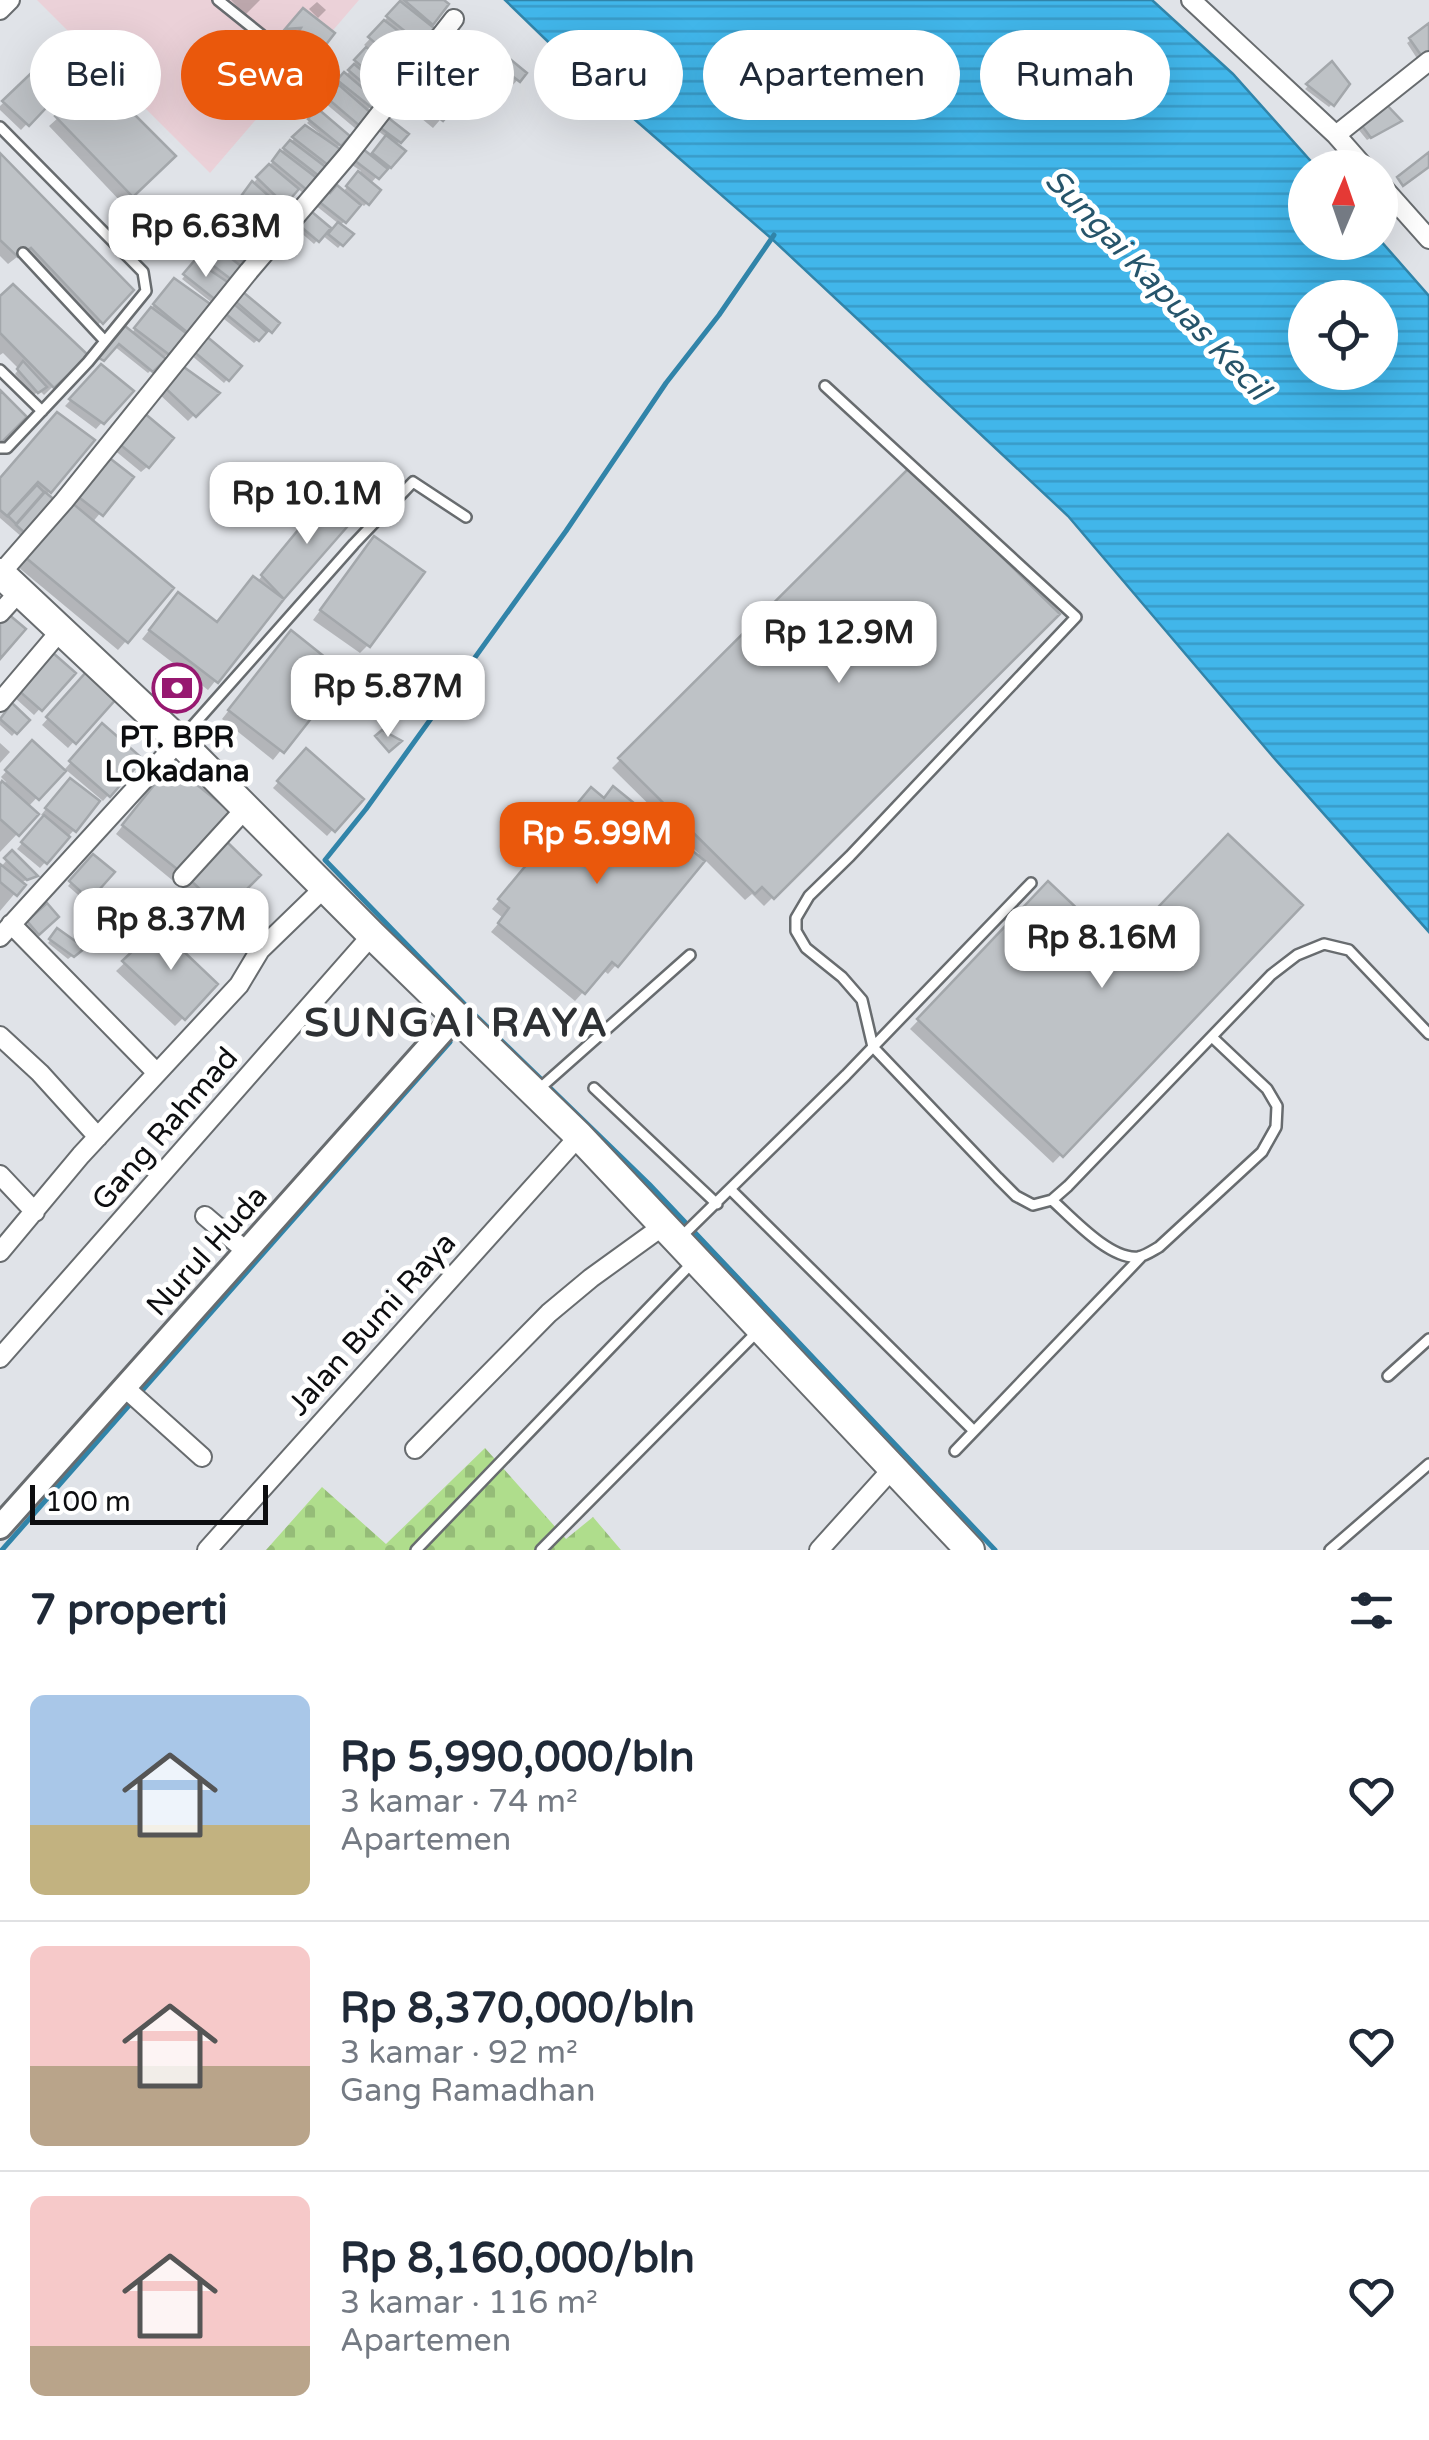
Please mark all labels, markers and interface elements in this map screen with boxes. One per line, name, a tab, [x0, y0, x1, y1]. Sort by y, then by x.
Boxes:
chip: Beli	[30, 30, 161, 120]
chip: Sewa	[181, 30, 340, 120]
chip: Filter	[360, 30, 514, 120]
chip: Baru	[534, 30, 683, 120]
chip: Apartemen	[703, 30, 960, 120]
chip: Rumah	[980, 30, 1170, 120]
north arrow	[1288, 150, 1398, 260]
map controls	[1288, 150, 1398, 390]
water label: Sungai Kapuas Kecil	[1037, 162, 1280, 411]
pin: Rp 6.63M	[103, 195, 309, 280]
text: Rp 6.63M	[131, 208, 281, 246]
button: locate	[1288, 280, 1398, 390]
pin: Rp 10.1M	[204, 462, 410, 547]
text: Rp 10.1M	[232, 475, 382, 513]
pin: Rp 12.9M	[736, 601, 942, 686]
text: Rp 12.9M	[764, 614, 914, 652]
pin: Rp 5.87M	[285, 655, 491, 740]
bank icon: PT. BPR LOkadana	[151, 662, 203, 714]
text: Rp 5.87M	[313, 668, 463, 706]
place label: PT. BPR LOkadana	[104, 719, 250, 790]
pin: Rp 5.99M	[494, 802, 700, 887]
text: Rp 5.99M	[522, 815, 672, 853]
pin: Rp 8.37M	[68, 888, 274, 973]
text: Rp 8.37M	[96, 901, 246, 939]
pin: Rp 8.16M	[999, 906, 1205, 991]
text: Rp 8.16M	[1027, 919, 1177, 957]
district label: SUNGAI RAYA	[304, 999, 610, 1047]
street label: Gang Rahmad	[84, 1040, 246, 1218]
street label: Nurul Huda	[139, 1178, 275, 1324]
street label: Jalan Bumi Raya	[280, 1225, 464, 1423]
scale bar	[30, 1480, 268, 1524]
text: 100 m	[45, 1485, 131, 1519]
icon: filters	[1344, 1583, 1399, 1638]
text: 7 properti	[30, 1585, 228, 1636]
text: Rp 5,990,000/bln	[340, 1732, 695, 1783]
icon: home	[110, 1735, 230, 1855]
icon: heart	[1344, 1768, 1399, 1823]
text: 3 kamar · 74 m²	[340, 1783, 578, 1821]
text: Apartemen	[340, 1821, 511, 1859]
text: Rp 8,370,000/bln	[340, 1983, 695, 2034]
icon: home	[110, 1986, 230, 2106]
icon: heart	[1344, 2019, 1399, 2074]
text: 3 kamar · 92 m²	[340, 2034, 578, 2072]
text: Gang Ramadhan	[340, 2072, 596, 2110]
text: Rp 8,160,000/bln	[340, 2233, 695, 2284]
icon: home	[110, 2236, 230, 2356]
icon: heart	[1344, 2269, 1399, 2324]
text: 3 kamar · 116 m²	[340, 2284, 598, 2322]
text: Apartemen	[340, 2322, 511, 2360]

